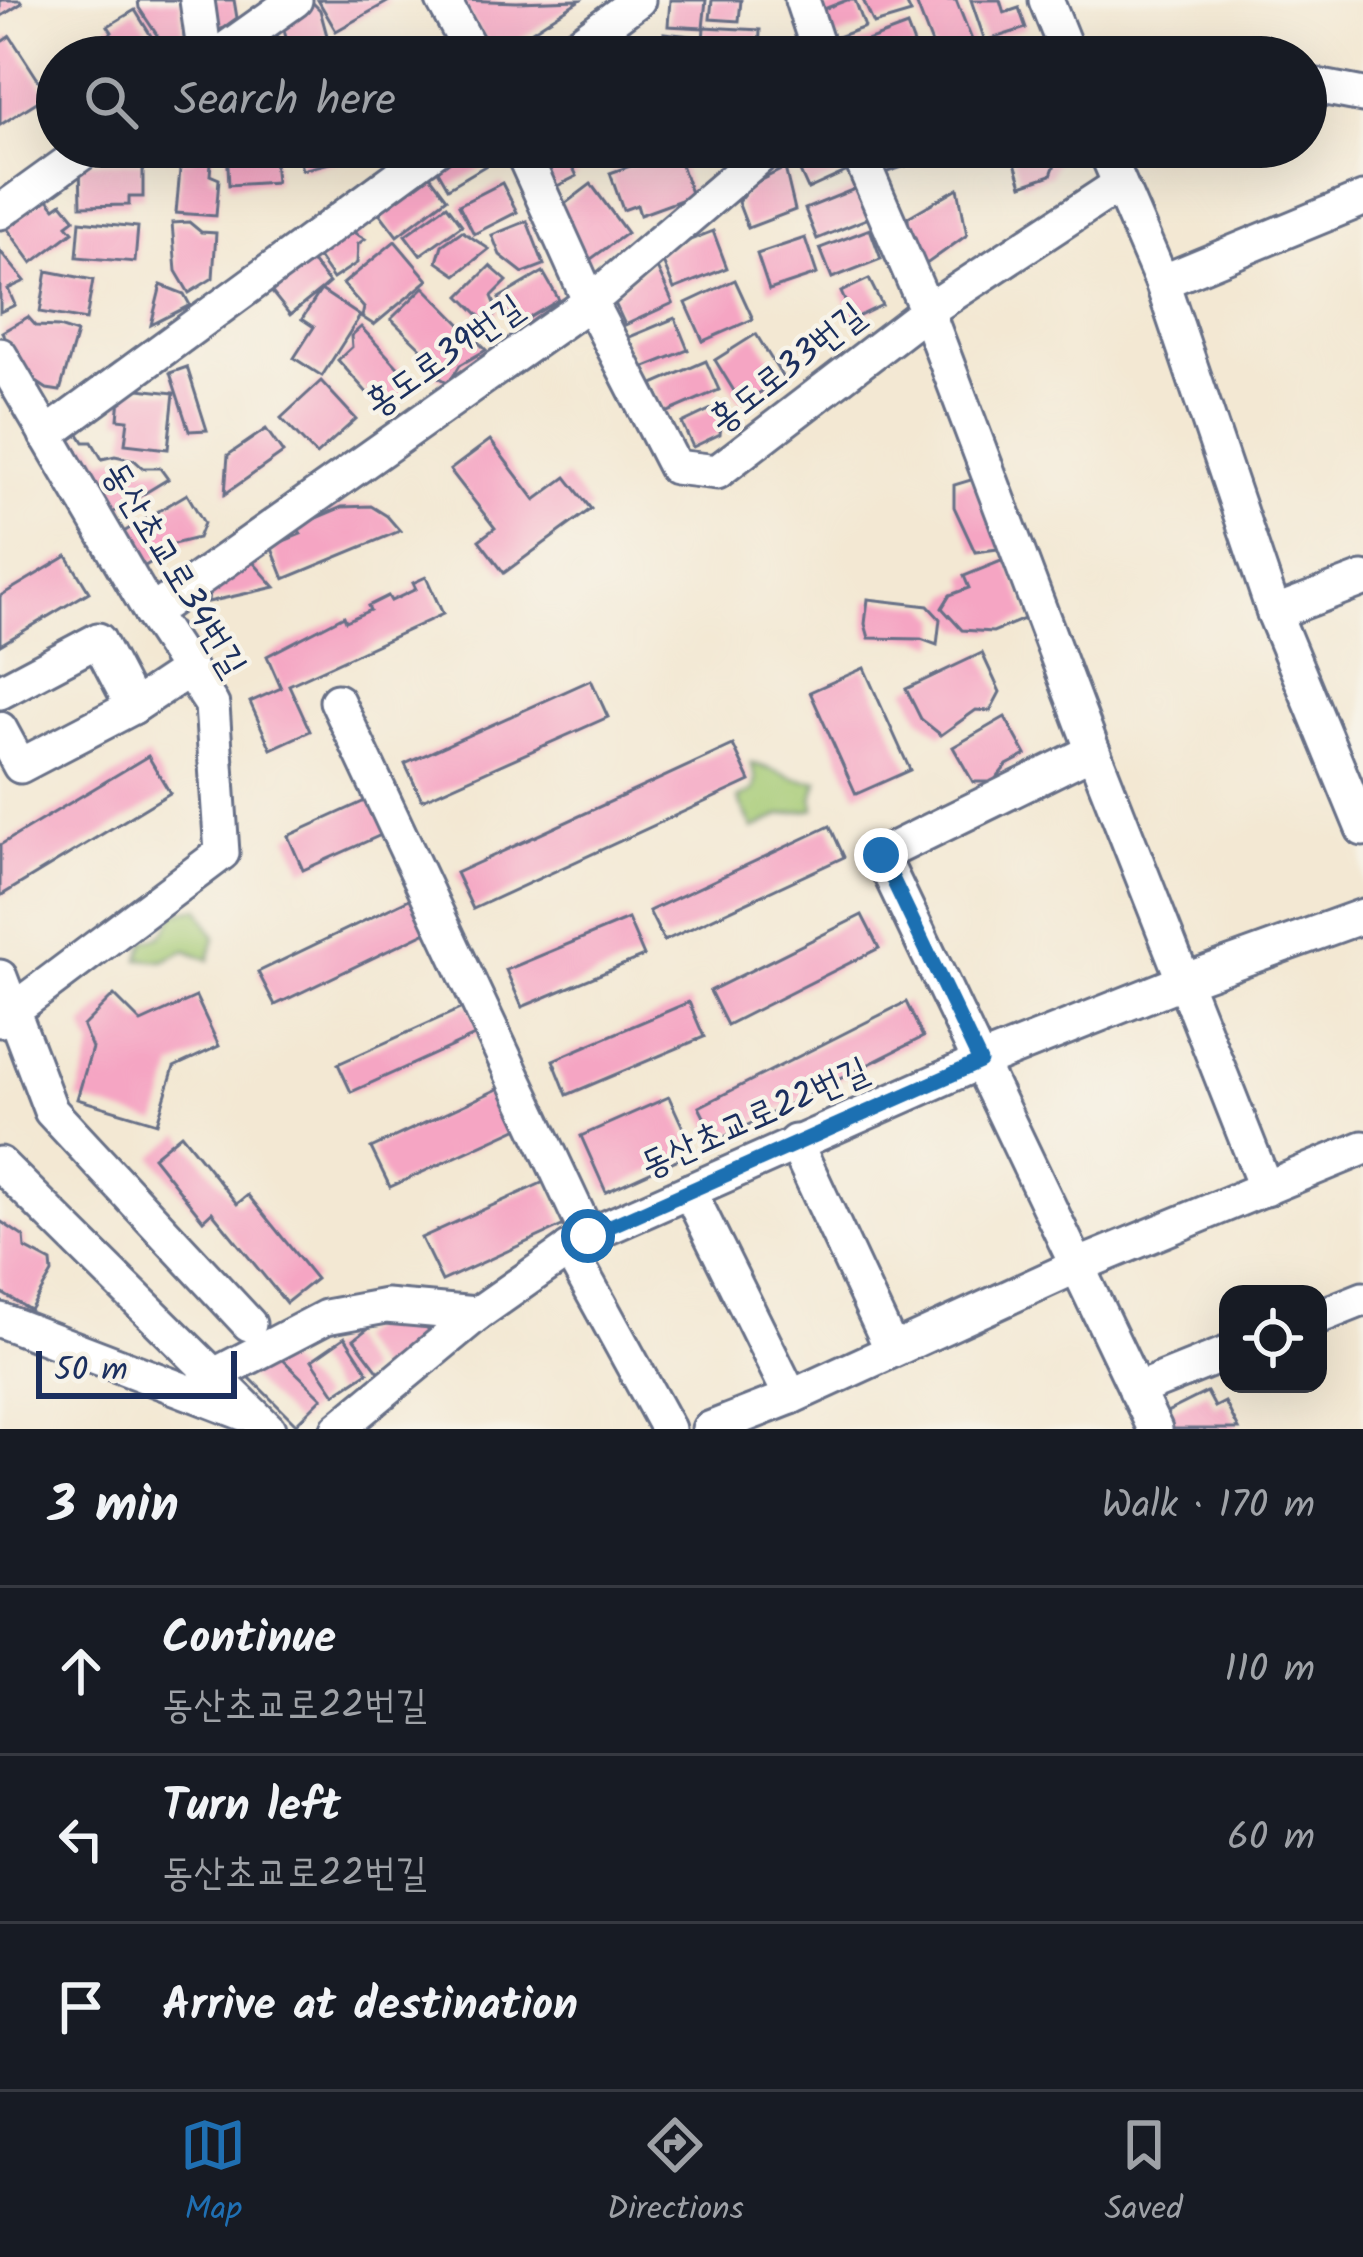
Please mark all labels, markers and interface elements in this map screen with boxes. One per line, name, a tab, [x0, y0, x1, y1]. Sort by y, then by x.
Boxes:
search box	[36, 36, 1327, 168]
text: Search here	[174, 66, 396, 138]
icon: search	[78, 69, 144, 135]
street label: 홍도로39번길	[354, 281, 536, 433]
street label: 홍도로33번길	[697, 289, 879, 449]
street label: 동산초교로34번길	[86, 451, 260, 689]
route end	[854, 828, 908, 882]
street label: 동산초교로22번길	[632, 1043, 878, 1195]
route start	[561, 1209, 615, 1263]
map controls	[1219, 1285, 1327, 1393]
button: locate	[1219, 1285, 1327, 1393]
scale bar	[36, 1345, 237, 1398]
text: 50 m	[54, 1345, 128, 1398]
text: 3 min	[48, 1467, 179, 1548]
text: Walk · 170 m	[1101, 1476, 1315, 1538]
text: Continue	[162, 1604, 336, 1676]
icon: ahead	[48, 1638, 114, 1704]
text: 110 m	[1224, 1640, 1315, 1702]
text: 동산초교로22번길	[162, 1676, 427, 1738]
text: Turn left	[162, 1772, 341, 1844]
icon: left	[48, 1806, 114, 1872]
text: 60 m	[1227, 1808, 1315, 1870]
text: 동산초교로22번길	[162, 1844, 427, 1906]
text: Arrive at destination	[162, 1971, 578, 2043]
icon: arrive	[48, 1974, 114, 2040]
tab: Map	[180, 2112, 246, 2237]
tab: Directions	[607, 2112, 744, 2237]
tab: Saved	[1104, 2112, 1183, 2237]

